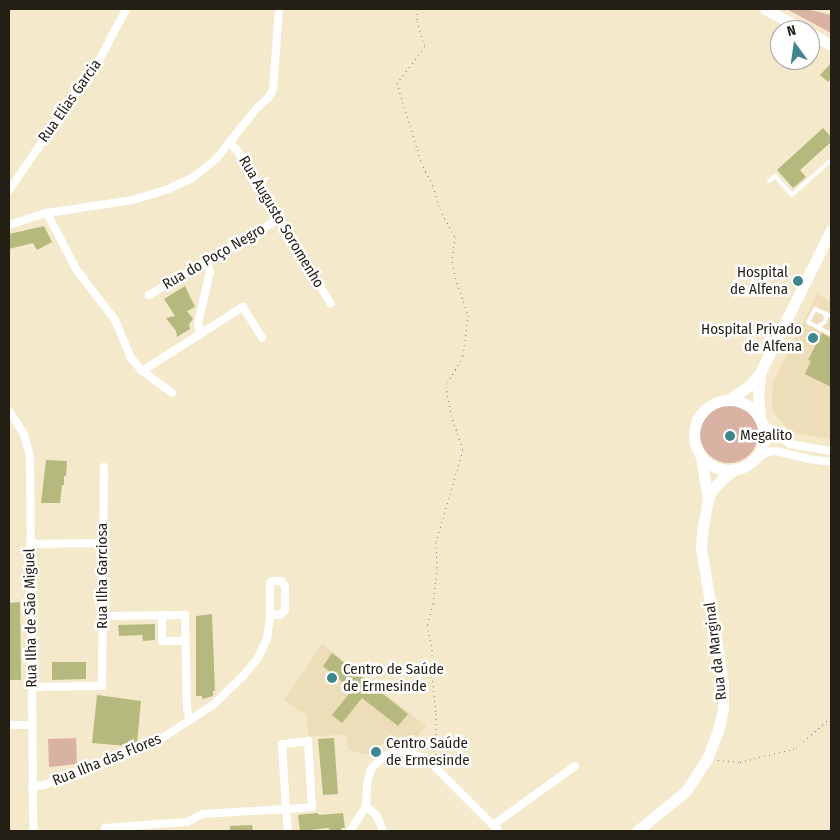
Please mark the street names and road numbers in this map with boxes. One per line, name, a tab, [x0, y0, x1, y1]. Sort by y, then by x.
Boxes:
street label: Rua Elias Garcia	[35, 56, 105, 146]
street label: Rua Augusto Soromenho	[235, 153, 327, 291]
street label: Rua do Poço Negro	[160, 220, 268, 294]
street label: Rua Ilha Garciosa	[94, 523, 112, 629]
street label: Rua Ilha de São Miguel	[21, 548, 41, 688]
street label: Rua da Marginal	[701, 601, 731, 701]
street label: Rua Ilha das Flores	[50, 730, 164, 790]

